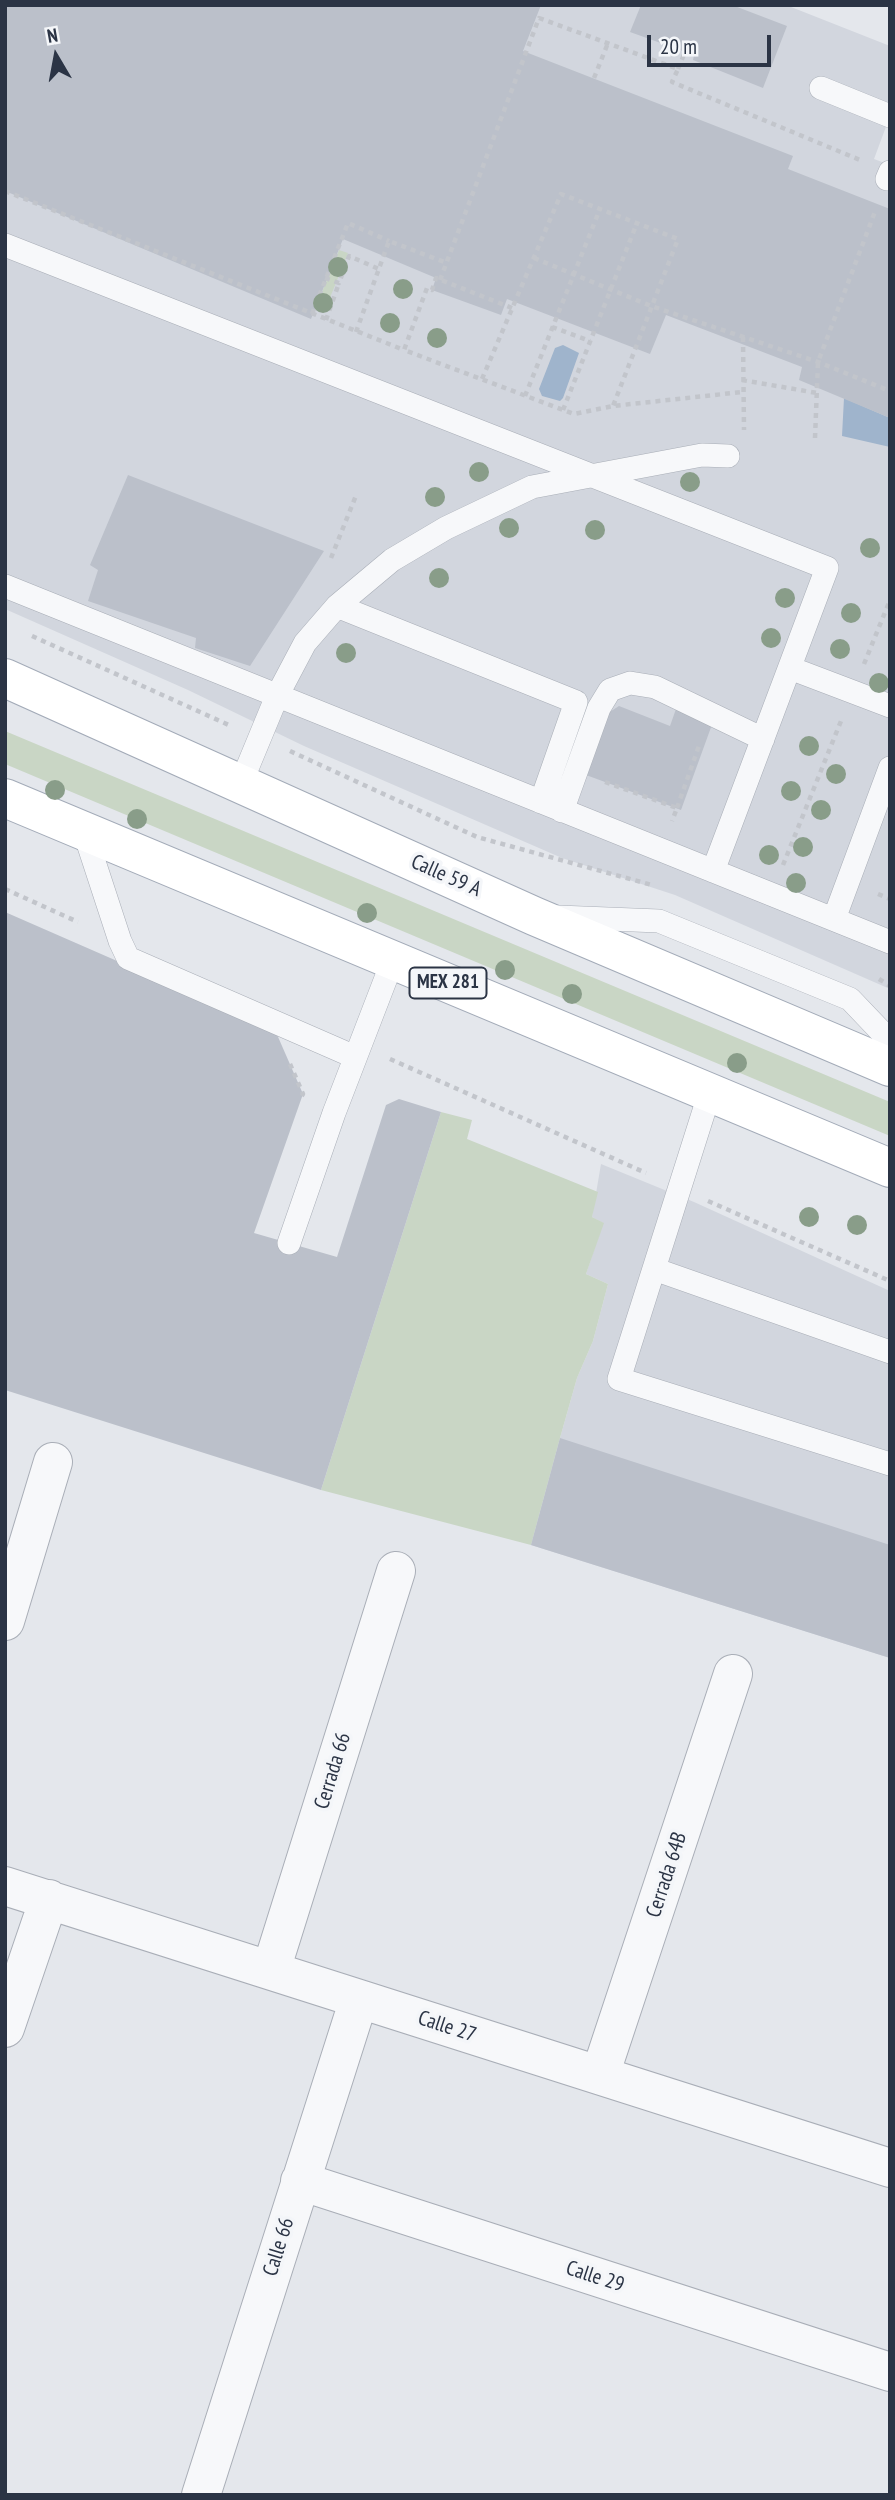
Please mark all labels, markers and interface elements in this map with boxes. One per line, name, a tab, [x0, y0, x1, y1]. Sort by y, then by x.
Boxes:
north arrow	[21, 21, 91, 91]
scale bar	[650, 21, 774, 65]
text: N	[45, 23, 59, 48]
text: 20 m	[660, 33, 697, 60]
street label: Calle 59 A	[407, 849, 485, 903]
road number: MEX 281	[410, 967, 486, 998]
street label: Cerrada 66	[309, 1730, 357, 1812]
street label: Cerrada 64B	[641, 1829, 693, 1921]
street label: Calle 27	[415, 2006, 479, 2048]
street label: Calle 66	[258, 2215, 300, 2279]
street label: Calle 29	[563, 2256, 627, 2298]

